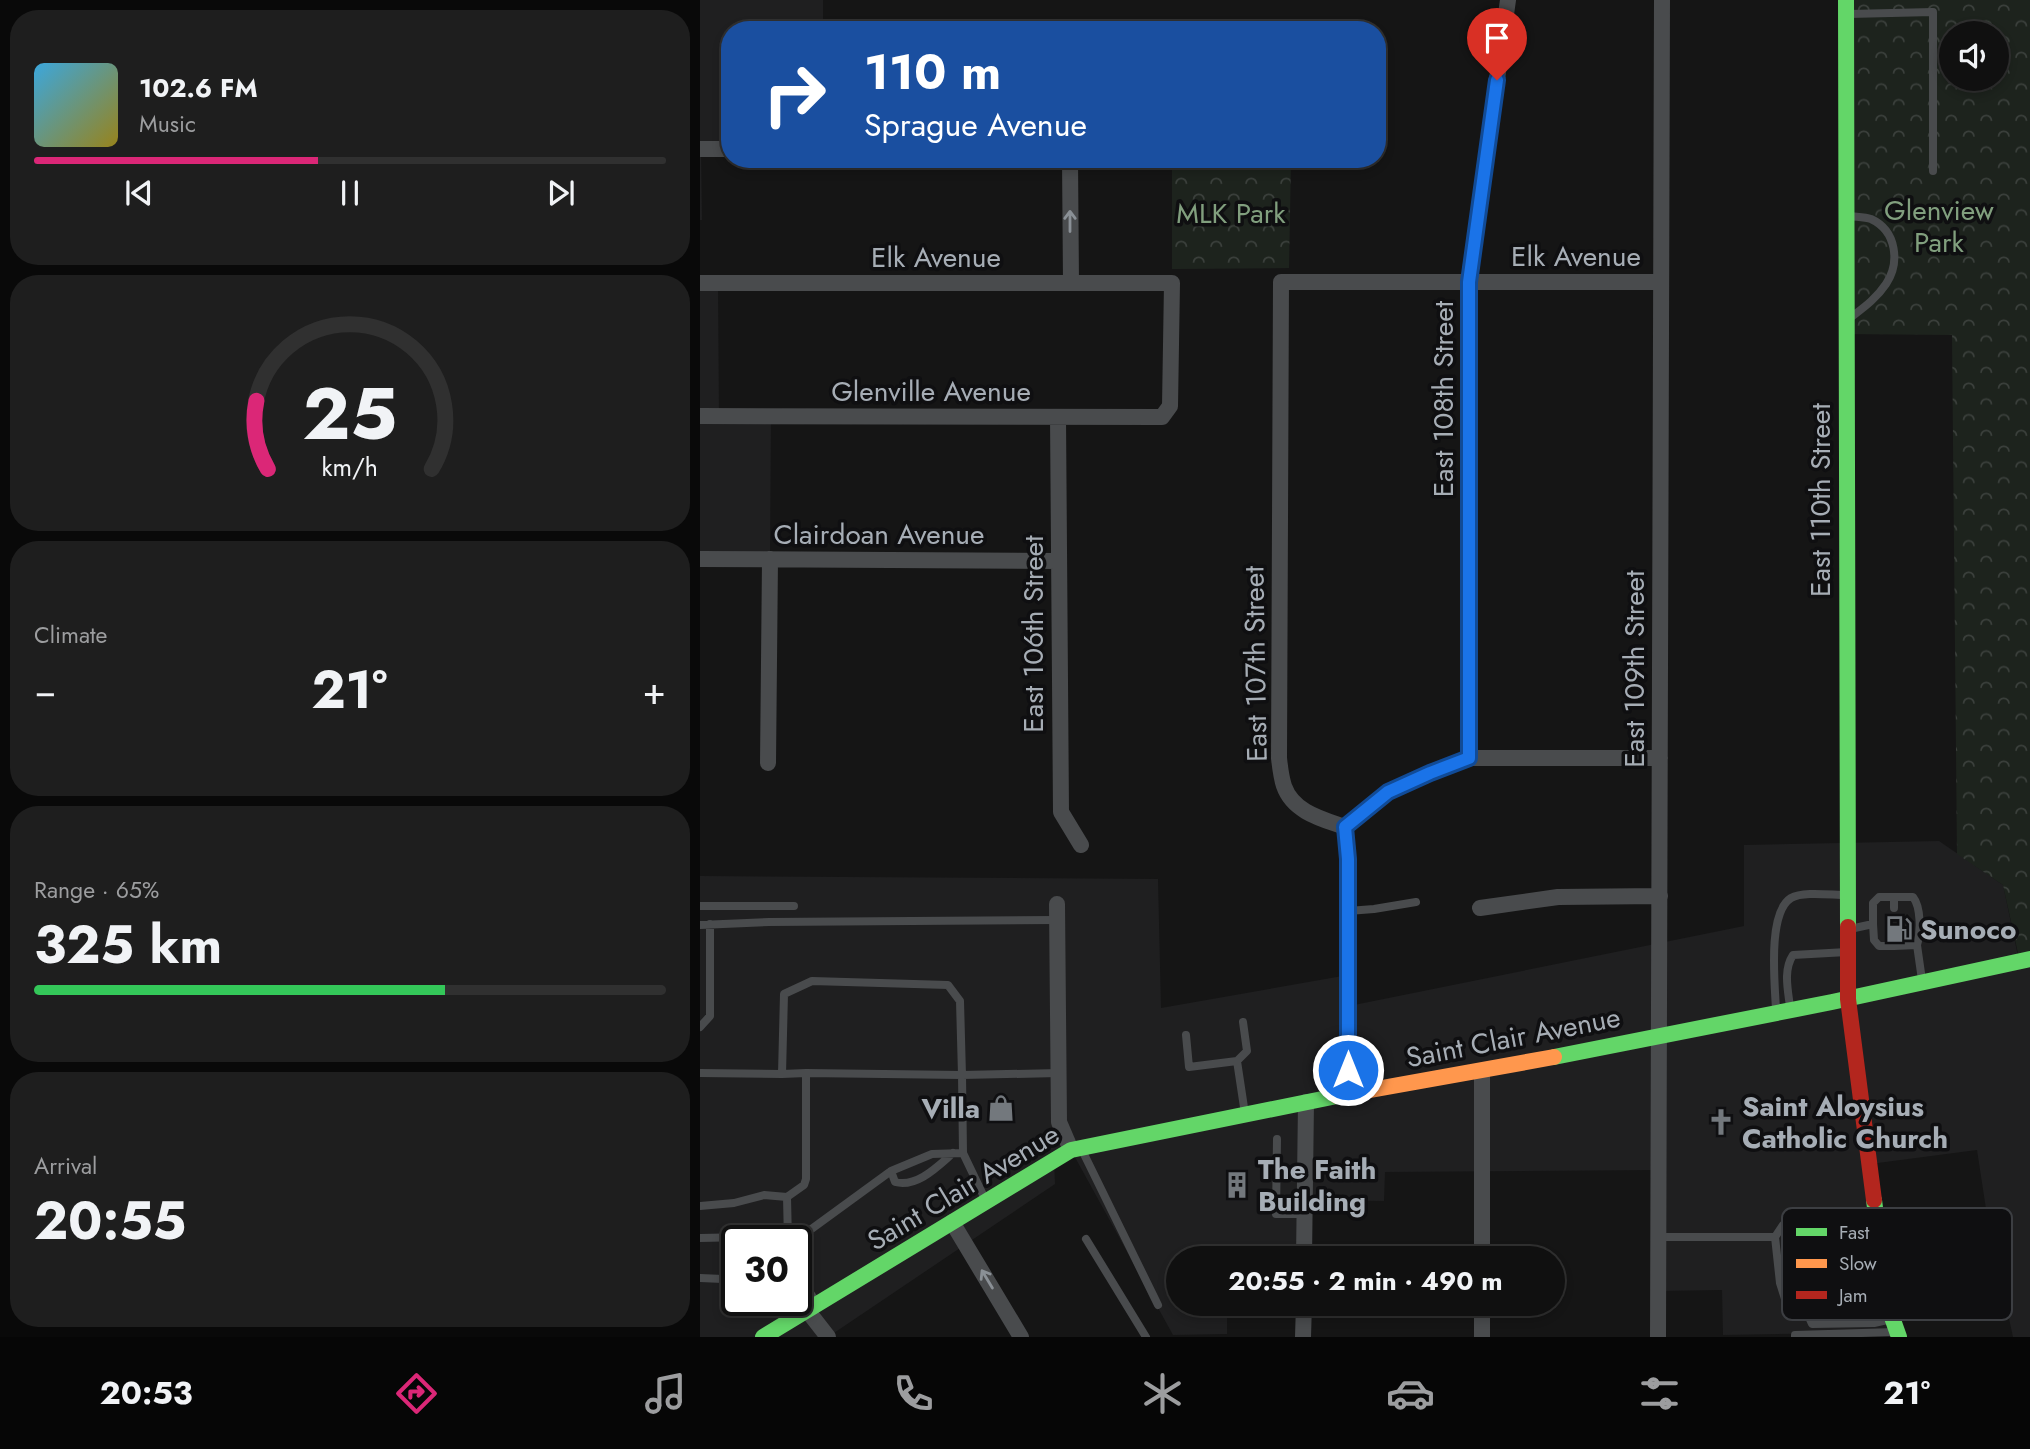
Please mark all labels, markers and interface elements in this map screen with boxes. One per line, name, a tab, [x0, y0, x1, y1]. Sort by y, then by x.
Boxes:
pin	[1467, 8, 1527, 80]
icon: arrive	[1478, 19, 1516, 57]
map controls	[1939, 21, 2009, 91]
button: sound	[1939, 21, 2009, 91]
text: 110 m	[864, 37, 1001, 107]
icon: right	[749, 49, 840, 140]
text: 102.6 FM	[139, 69, 258, 107]
text: Sprague Avenue	[864, 102, 1087, 148]
text: Music	[139, 107, 196, 141]
icon: previous	[120, 174, 158, 212]
icon: pause	[331, 174, 369, 212]
icon: next	[542, 174, 580, 212]
park label: Glenview Park	[1884, 190, 1994, 263]
park label: MLK Park	[1176, 193, 1286, 234]
one-way arrow	[1063, 210, 1077, 233]
street label: Elk Avenue	[1511, 236, 1641, 277]
street label: Elk Avenue	[871, 237, 1001, 278]
street label: East 108th Street	[1423, 300, 1464, 497]
text: 25	[303, 362, 397, 467]
street label: Glenville Avenue	[831, 371, 1031, 412]
street label: East 110th Street	[1800, 403, 1841, 597]
text: km/h	[322, 449, 378, 485]
street label: Clairdoan Avenue	[773, 514, 985, 555]
street label: East 106th Street	[1013, 535, 1054, 733]
street label: East 107th Street	[1233, 565, 1278, 762]
street label: East 109th Street	[1614, 570, 1655, 768]
text: Climate	[34, 618, 107, 652]
text: 21°	[312, 652, 388, 728]
text: −	[34, 663, 56, 718]
text: +	[643, 663, 666, 718]
text: Range · 65%	[34, 873, 159, 907]
text: 325 km	[34, 907, 222, 983]
place label: Sunoco	[1920, 909, 2017, 950]
fuel station icon: Sunoco	[1884, 914, 1914, 944]
street label: Saint Clair Avenue	[1402, 997, 1624, 1078]
position arrow	[1311, 1033, 1385, 1107]
place label: Saint Aloysius Catholic Church	[1742, 1086, 1948, 1159]
place label: Villa	[920, 1088, 980, 1129]
shop icon: Villa	[986, 1093, 1016, 1123]
church icon: Saint Aloysius Catholic Church	[1706, 1107, 1736, 1137]
street label: Saint Clair Avenue	[859, 1114, 1067, 1261]
text: Arrival	[34, 1149, 97, 1183]
place label: The Faith Building	[1258, 1149, 1376, 1222]
building icon: The Faith Building	[1222, 1170, 1252, 1200]
text: 20:55	[34, 1183, 186, 1259]
legend	[1782, 1208, 2012, 1320]
text: Fast	[1839, 1219, 1870, 1246]
speed limit sign: 30	[721, 1225, 812, 1316]
text: Slow	[1839, 1250, 1877, 1277]
text: 20:55 · 2 min · 490 m	[1228, 1262, 1503, 1300]
one-way arrow	[979, 1270, 993, 1290]
text: Jam	[1836, 1282, 1868, 1309]
icon: directions	[392, 1369, 441, 1418]
icon: music	[641, 1369, 690, 1418]
icon: phone	[889, 1369, 938, 1418]
icon: climate	[1138, 1369, 1187, 1418]
icon: car	[1386, 1369, 1435, 1418]
icon: filters	[1635, 1369, 1684, 1418]
text: 20:53	[100, 1370, 193, 1416]
text: 21°	[1883, 1370, 1930, 1416]

